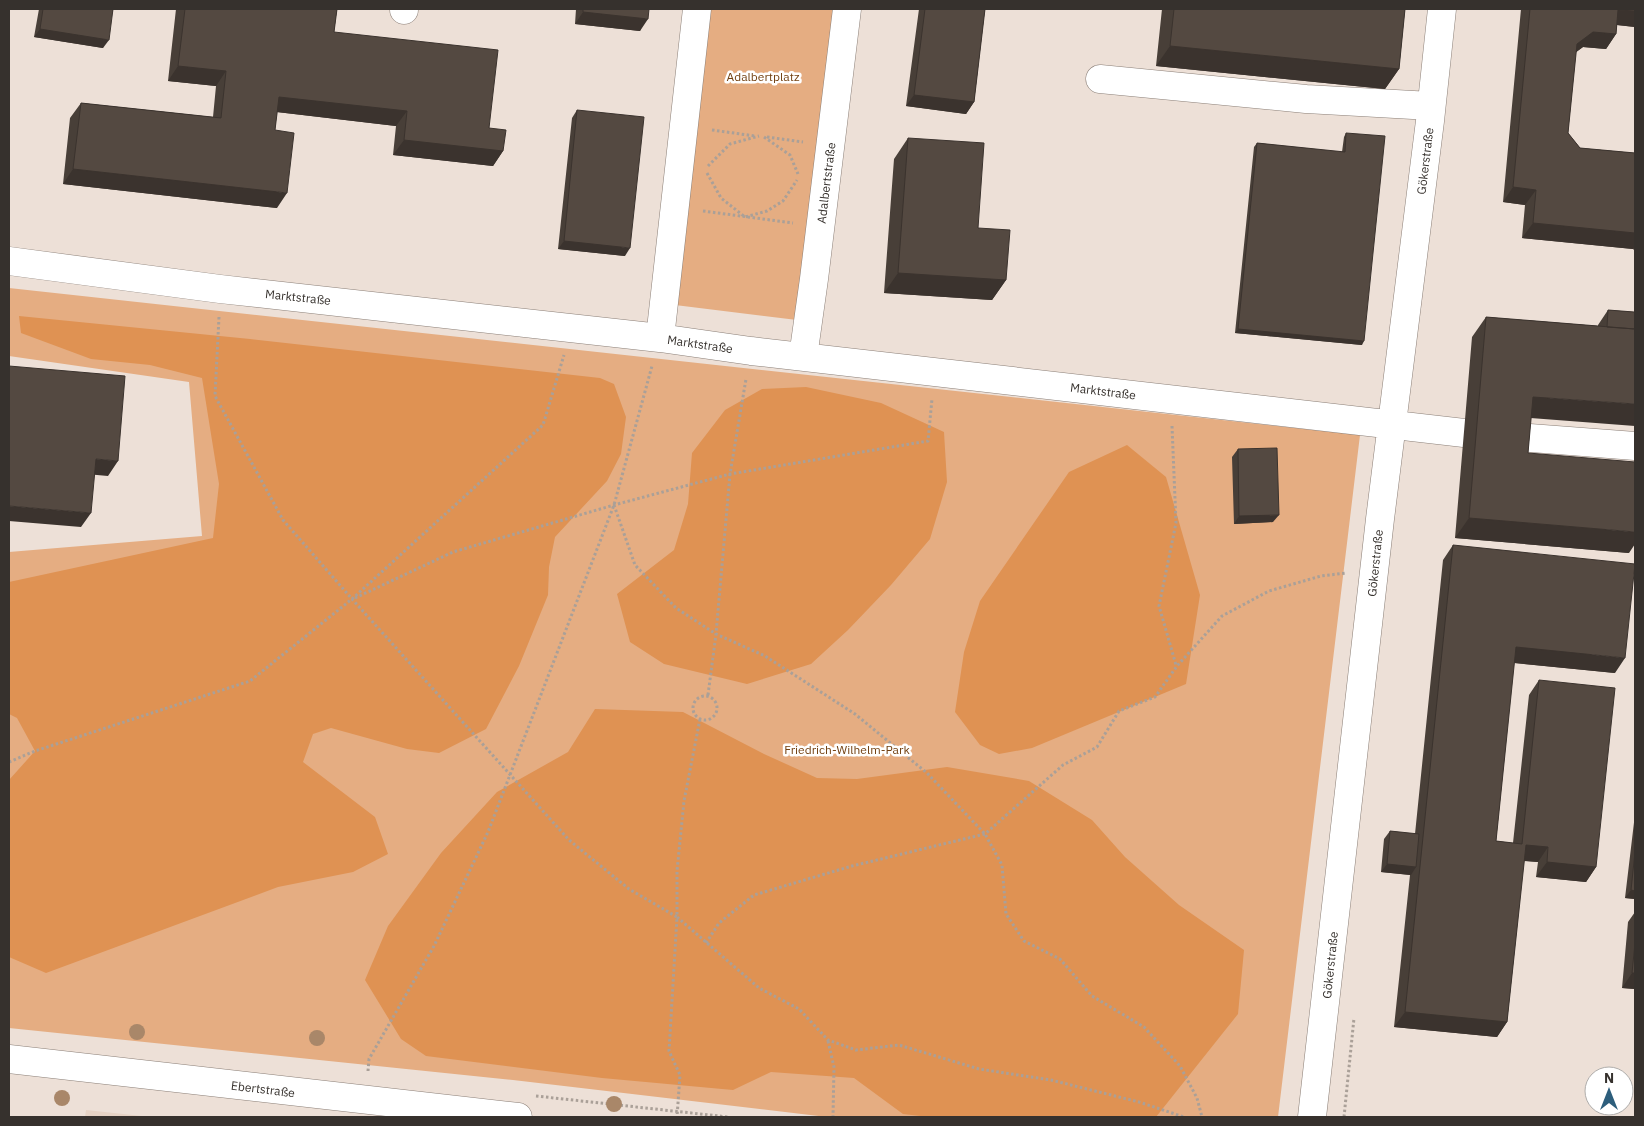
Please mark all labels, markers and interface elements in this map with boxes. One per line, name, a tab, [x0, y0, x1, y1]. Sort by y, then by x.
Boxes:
park label: Adalbertplatz	[727, 69, 800, 84]
street label: Gökerstraße	[1413, 126, 1437, 195]
street label: Adalbertstraße	[814, 141, 838, 224]
street label: Marktstraße	[264, 286, 332, 308]
street label: Marktstraße	[666, 332, 734, 356]
street label: Marktstraße	[1069, 380, 1137, 403]
street label: Gökerstraße	[1364, 528, 1386, 597]
park label: Friedrich-Wilhelm-Park	[784, 742, 910, 757]
street label: Gökerstraße	[1319, 930, 1341, 999]
north arrow	[1584, 1066, 1634, 1116]
text: N	[1604, 1069, 1614, 1087]
street label: Ebertstraße	[230, 1078, 296, 1100]

